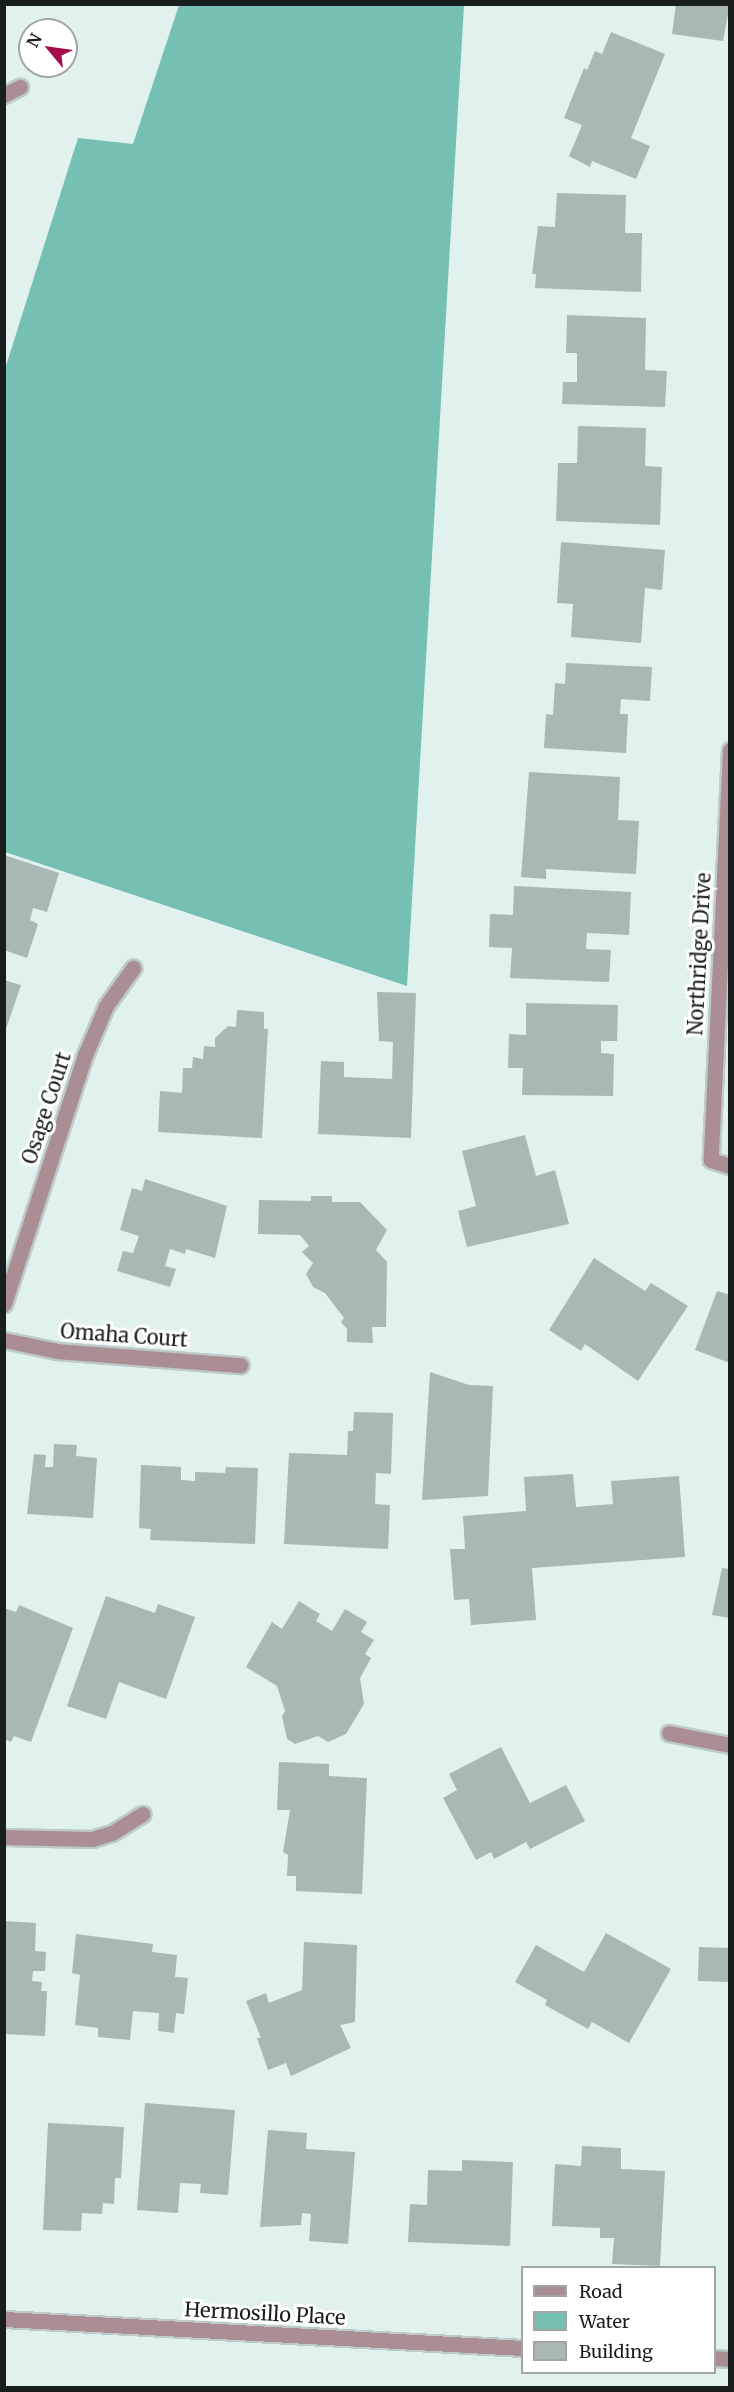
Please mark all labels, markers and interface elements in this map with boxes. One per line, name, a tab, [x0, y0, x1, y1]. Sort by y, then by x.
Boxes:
north arrow	[18, 18, 78, 78]
text: N	[22, 30, 46, 51]
street label: Northridge Drive	[683, 872, 715, 1036]
street label: Osage Court	[17, 1049, 75, 1167]
street label: Omaha Court	[60, 1319, 188, 1351]
legend	[521, 2266, 716, 2374]
text: Road	[579, 2280, 623, 2303]
street label: Hermosillo Place	[184, 2297, 346, 2329]
text: Water	[579, 2310, 630, 2333]
text: Building	[579, 2340, 653, 2363]

